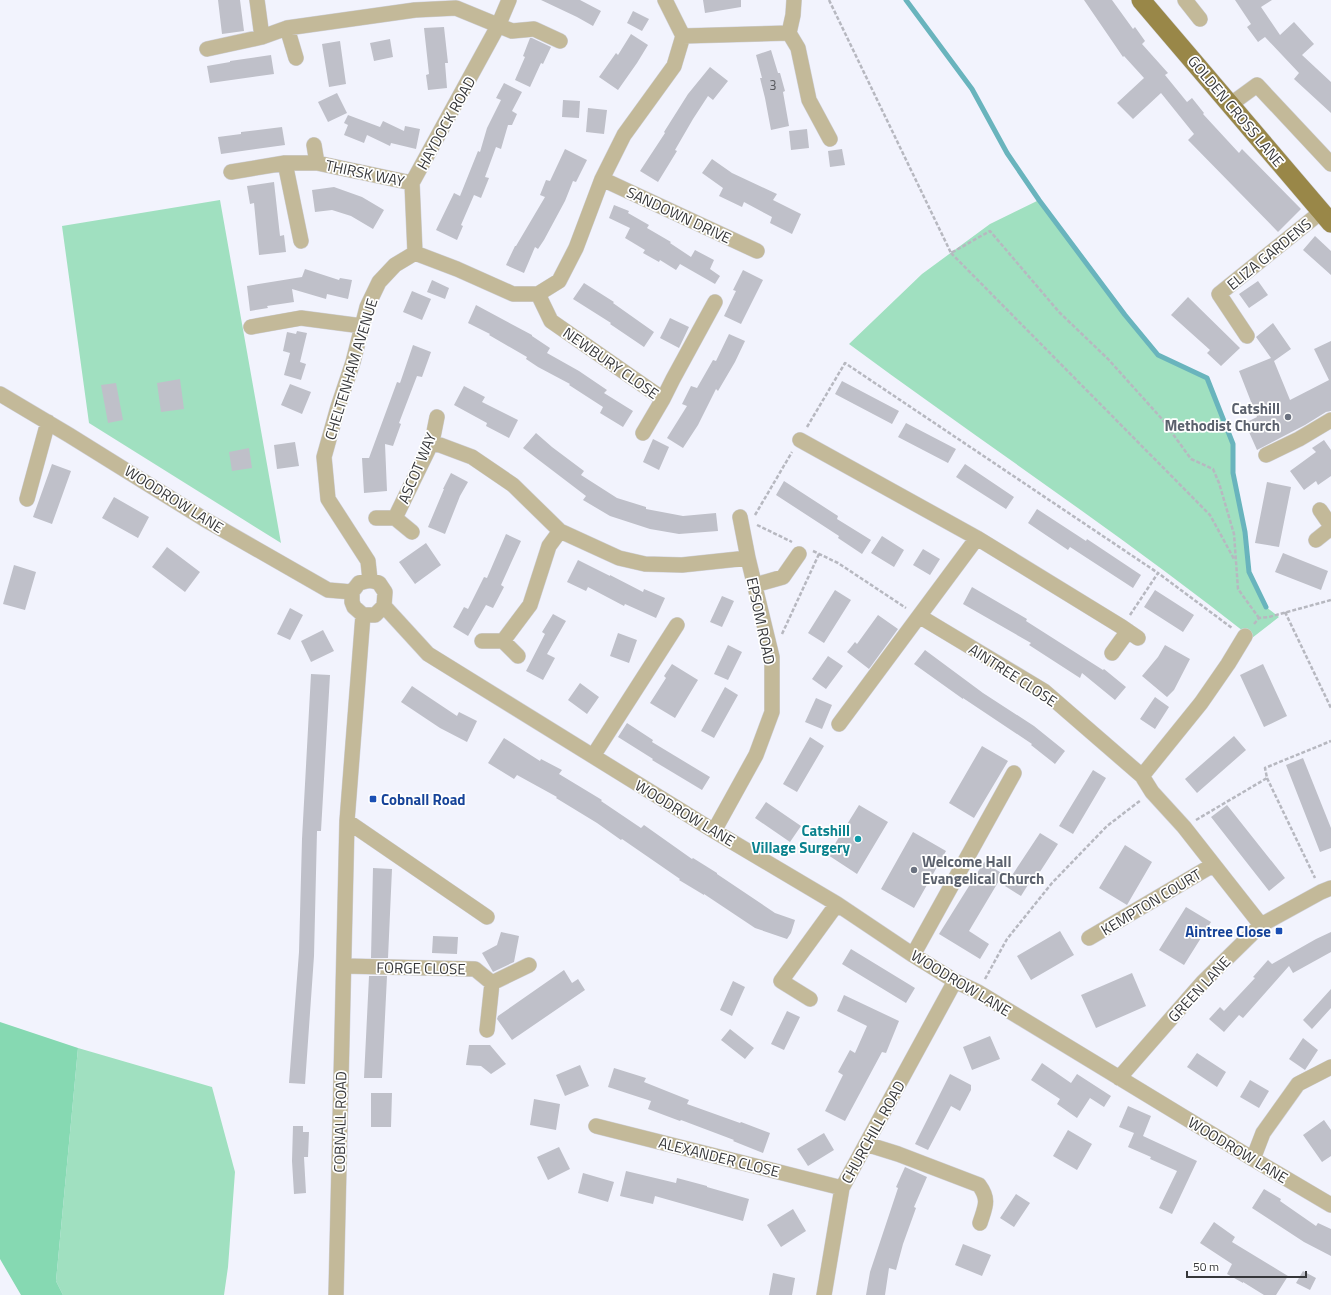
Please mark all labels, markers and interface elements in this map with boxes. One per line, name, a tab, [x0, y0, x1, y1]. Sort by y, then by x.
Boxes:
street label: GOLDEN CROSS LANE	[1182, 50, 1290, 172]
street label: HAYDOCK ROAD	[411, 72, 481, 174]
house number: 3	[769, 75, 777, 95]
street label: THIRSK WAY	[323, 153, 407, 193]
street label: SANDOWN DRIVE	[623, 181, 735, 249]
street label: ELIZA GARDENS	[1222, 213, 1316, 295]
street label: CHELTENHAM AVENUE	[318, 295, 384, 443]
street label: NEWBURY CLOSE	[558, 321, 664, 405]
place label: Catshill Methodist Church	[1165, 397, 1280, 437]
marker: Catshill Methodist Church	[1283, 412, 1293, 422]
street label: ASCOT WAY	[392, 429, 442, 507]
street label: WOODROW LANE	[120, 459, 228, 539]
street label: EPSOM ROAD	[741, 575, 781, 667]
street label: AINTREE CLOSE	[964, 638, 1062, 712]
street label: WOODROW LANE	[631, 774, 739, 852]
place label: Cobnall Road	[381, 788, 466, 811]
marker: Cobnall Road	[368, 794, 378, 804]
place label: Catshill Village Surgery	[752, 819, 850, 859]
marker: Catshill Village Surgery	[853, 834, 863, 844]
place label: Welcome Hall Evangelical Church	[922, 850, 1044, 890]
street label: KEMPTON COURT	[1096, 863, 1206, 941]
marker: Welcome Hall Evangelical Church	[909, 865, 919, 875]
place label: Aintree Close	[1185, 920, 1271, 943]
marker: Aintree Close	[1274, 926, 1284, 936]
street label: WOODROW LANE	[907, 944, 1015, 1022]
street label: GREEN LANE	[1162, 951, 1236, 1027]
street label: FORGE CLOSE	[376, 956, 466, 980]
street label: COBNALL ROAD	[328, 1071, 352, 1173]
street label: CHURCHILL ROAD	[835, 1076, 911, 1188]
street label: WOODROW LANE	[1184, 1111, 1292, 1189]
street label: ALEXANDER CLOSE	[656, 1131, 782, 1183]
scale bar	[1187, 1253, 1306, 1279]
text: 50 m	[1193, 1257, 1219, 1276]

